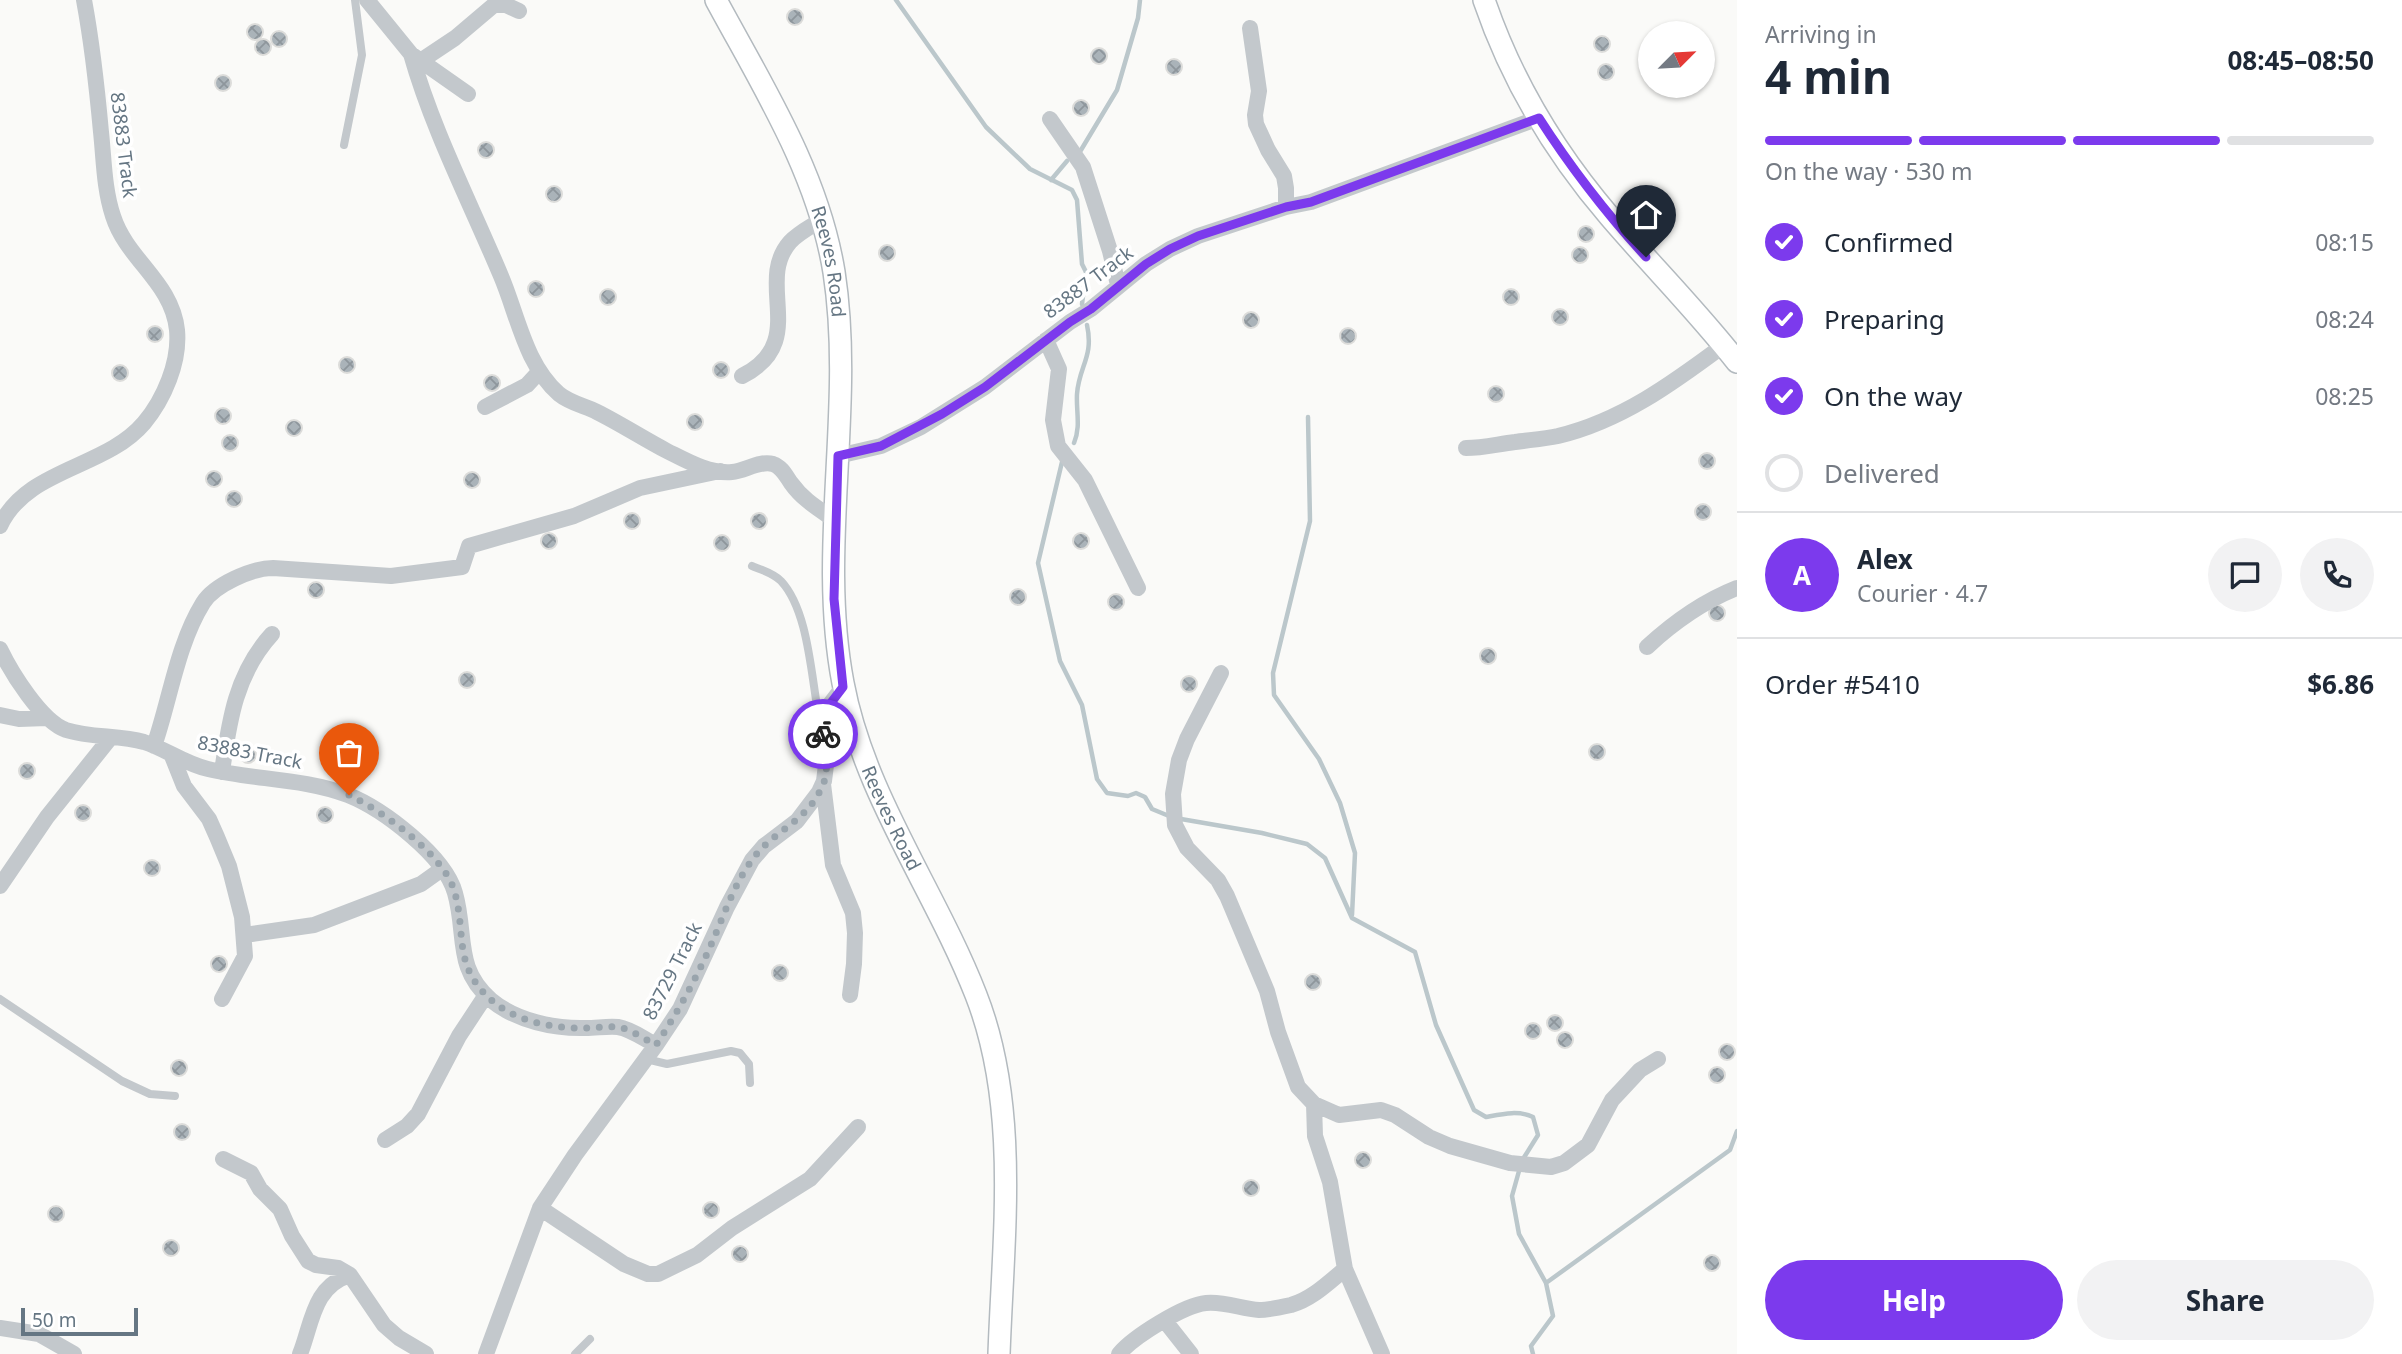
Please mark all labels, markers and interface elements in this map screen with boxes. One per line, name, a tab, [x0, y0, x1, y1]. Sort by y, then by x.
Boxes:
text: Arriving in	[1765, 18, 1877, 50]
north arrow	[1638, 21, 1715, 98]
map controls	[1638, 21, 1715, 98]
text: 08:45–08:50	[2227, 42, 2374, 78]
text: 4 min	[1765, 45, 1892, 107]
street label: 83883 Track	[105, 91, 143, 199]
text: On the way · 530 m	[1765, 155, 1972, 187]
pin	[1616, 185, 1676, 257]
icon: home	[1627, 196, 1665, 234]
street label: Reeves Road	[805, 203, 852, 318]
icon: check	[1765, 223, 1803, 261]
text: Confirmed	[1824, 224, 1954, 260]
text: 08:15	[2315, 226, 2374, 258]
street label: 83887 Track	[1038, 240, 1138, 324]
icon: check	[1765, 300, 1803, 338]
text: Preparing	[1824, 301, 1945, 337]
text: 08:24	[2315, 303, 2374, 335]
icon: check	[1765, 377, 1803, 415]
text: On the way	[1824, 378, 1962, 414]
text: 08:25	[2315, 380, 2374, 412]
text: Delivered	[1824, 455, 1940, 491]
button: chat	[2208, 538, 2282, 612]
button: phone	[2300, 538, 2374, 612]
text: Alex	[1857, 541, 1913, 577]
text: A	[1793, 557, 1811, 593]
text: Courier · 4.7	[1857, 577, 1988, 609]
text: Order #5410	[1765, 666, 1920, 702]
text: $6.86	[2307, 666, 2374, 702]
courier	[788, 699, 858, 769]
icon: bike	[804, 715, 842, 753]
pin	[319, 723, 379, 795]
street label: 83883 Track	[195, 729, 305, 775]
icon: bag	[330, 734, 368, 772]
street label: Reeves Road	[856, 762, 927, 875]
street label: 83729 Track	[636, 918, 708, 1024]
button: Help	[1765, 1260, 2063, 1340]
button: Share	[2077, 1260, 2374, 1340]
scale bar	[21, 1305, 138, 1337]
text: 50 m	[32, 1307, 76, 1333]

